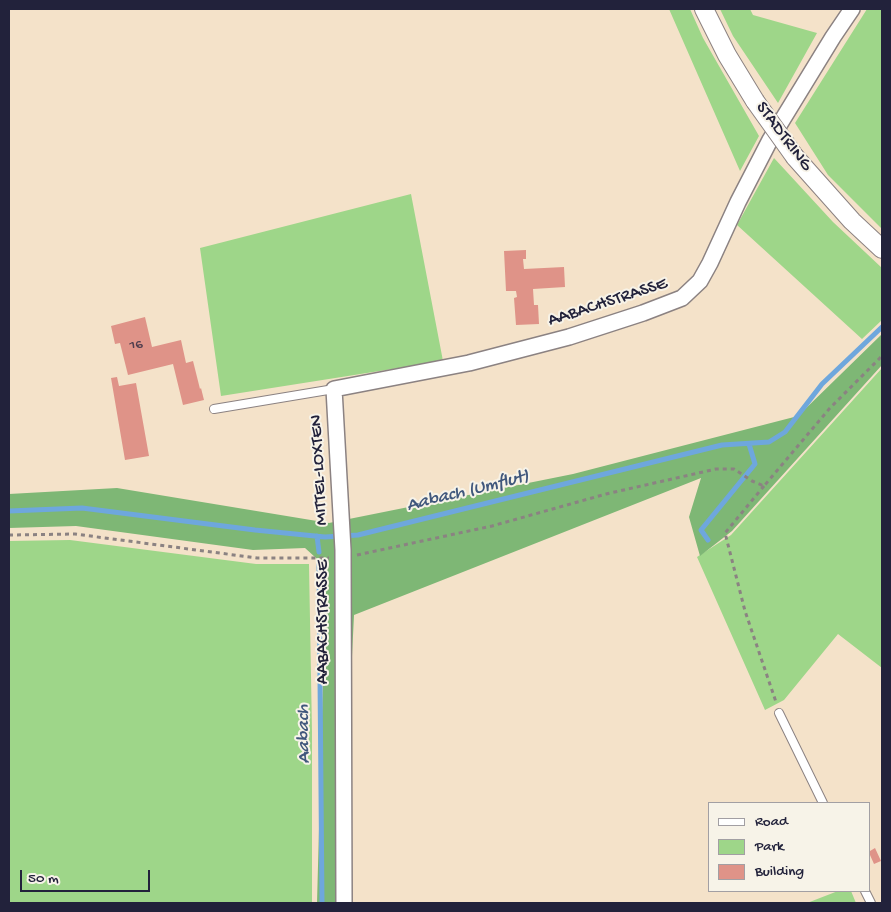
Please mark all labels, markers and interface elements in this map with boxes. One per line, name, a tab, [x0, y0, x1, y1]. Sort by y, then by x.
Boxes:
street label: STADTRING	[750, 98, 816, 176]
street label: AABACHSTRASSE	[546, 274, 670, 332]
house number: 16	[129, 337, 143, 355]
street label: MITTEL-LOXTEN	[306, 414, 334, 526]
water label: Aabach (Umflut)	[404, 466, 532, 518]
street label: AABACHSTRASSE	[313, 560, 335, 684]
water label: Aabach	[293, 704, 317, 764]
legend	[708, 802, 871, 892]
text: Road	[755, 813, 788, 831]
text: Park	[755, 838, 784, 856]
scale bar	[22, 860, 152, 892]
text: Building	[755, 863, 804, 881]
text: 50 m	[28, 870, 59, 888]

